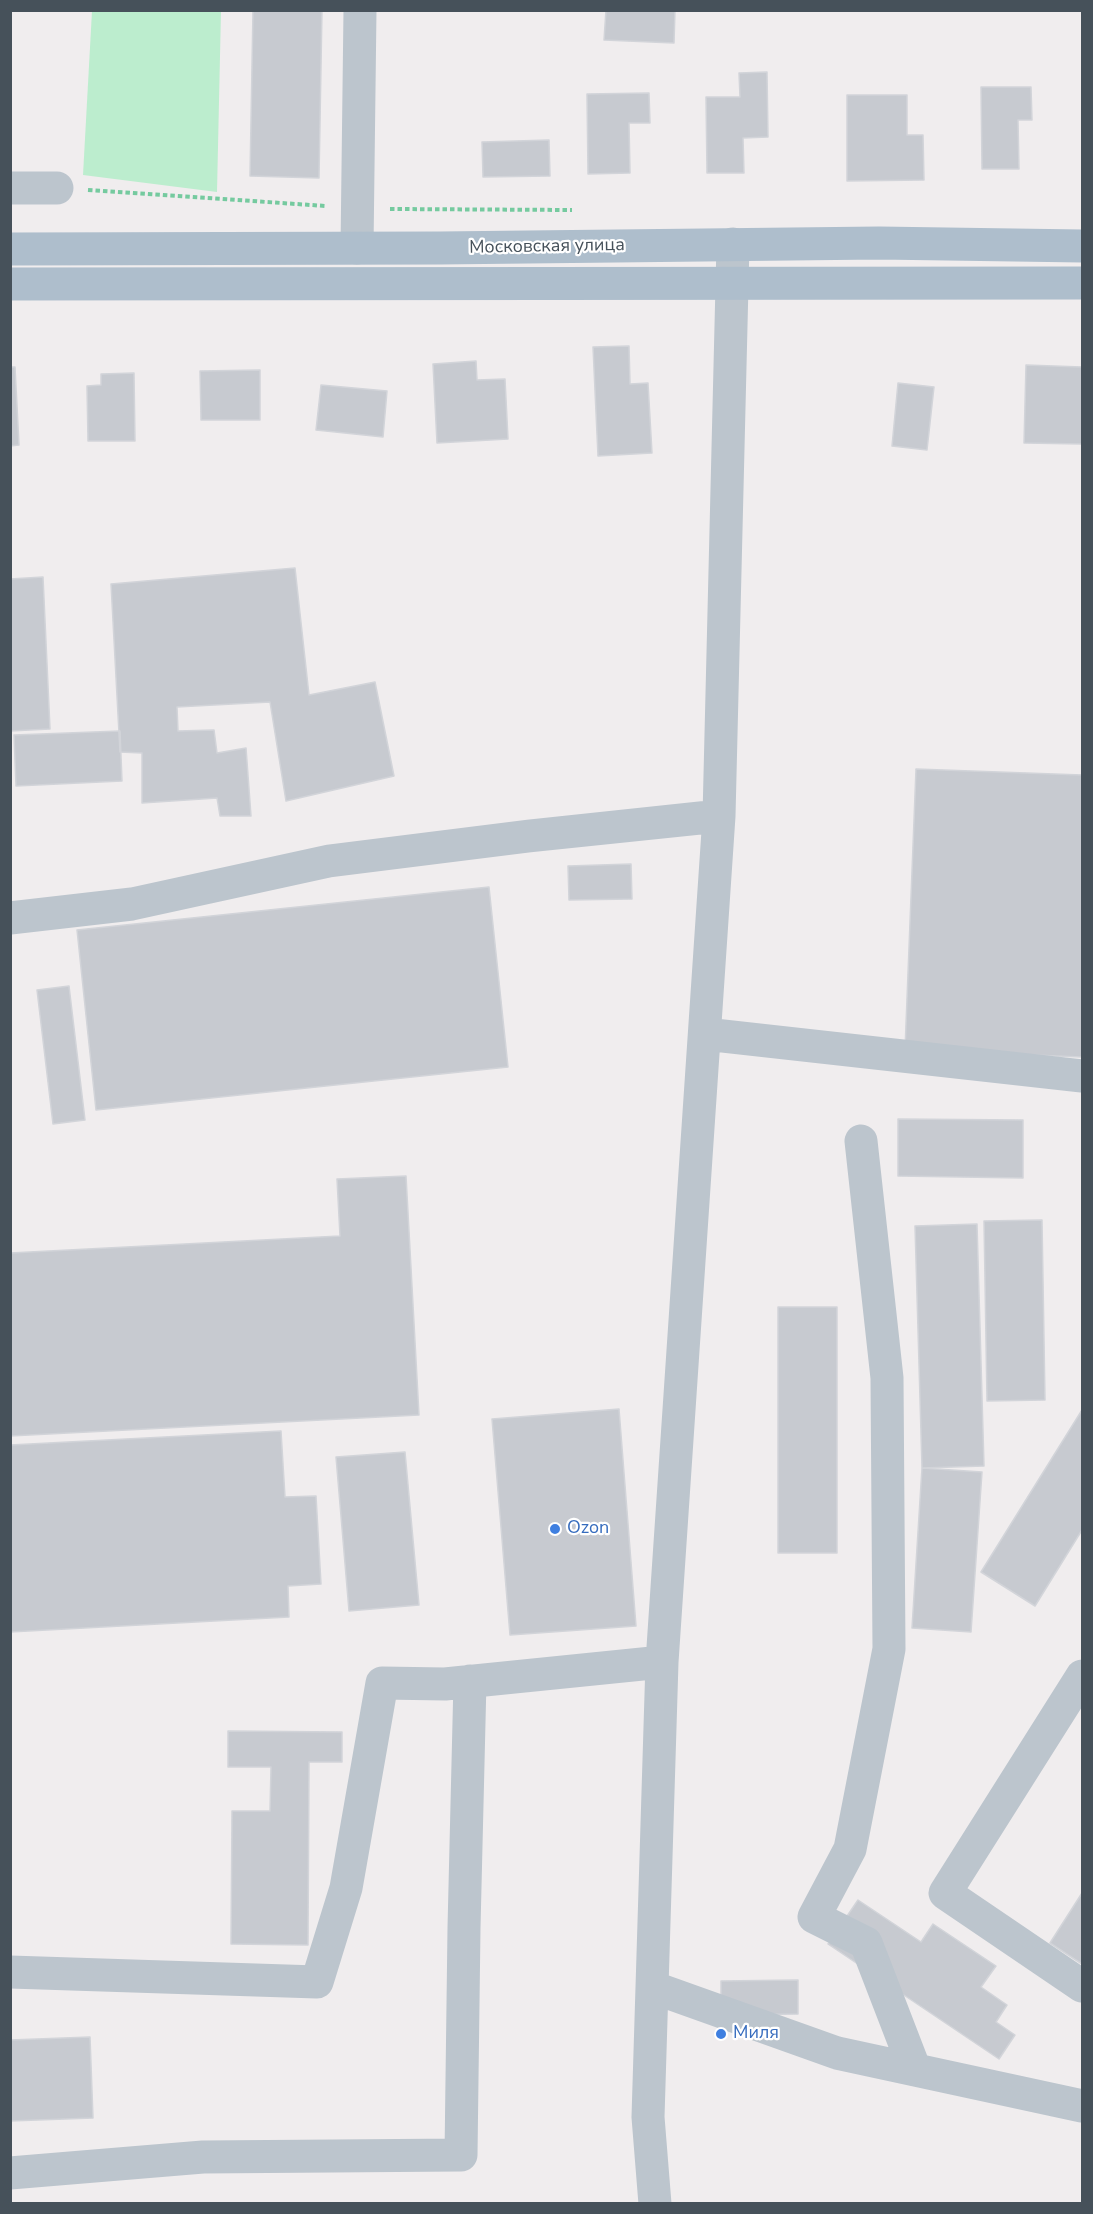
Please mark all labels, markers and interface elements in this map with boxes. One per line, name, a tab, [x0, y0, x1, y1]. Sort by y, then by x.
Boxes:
street label: Московская улица	[469, 235, 625, 259]
place label: Ozon	[567, 1518, 609, 1540]
marker: Ozon	[548, 1522, 562, 1536]
place label: Миля	[733, 2023, 779, 2045]
marker: Миля	[714, 2027, 728, 2041]

